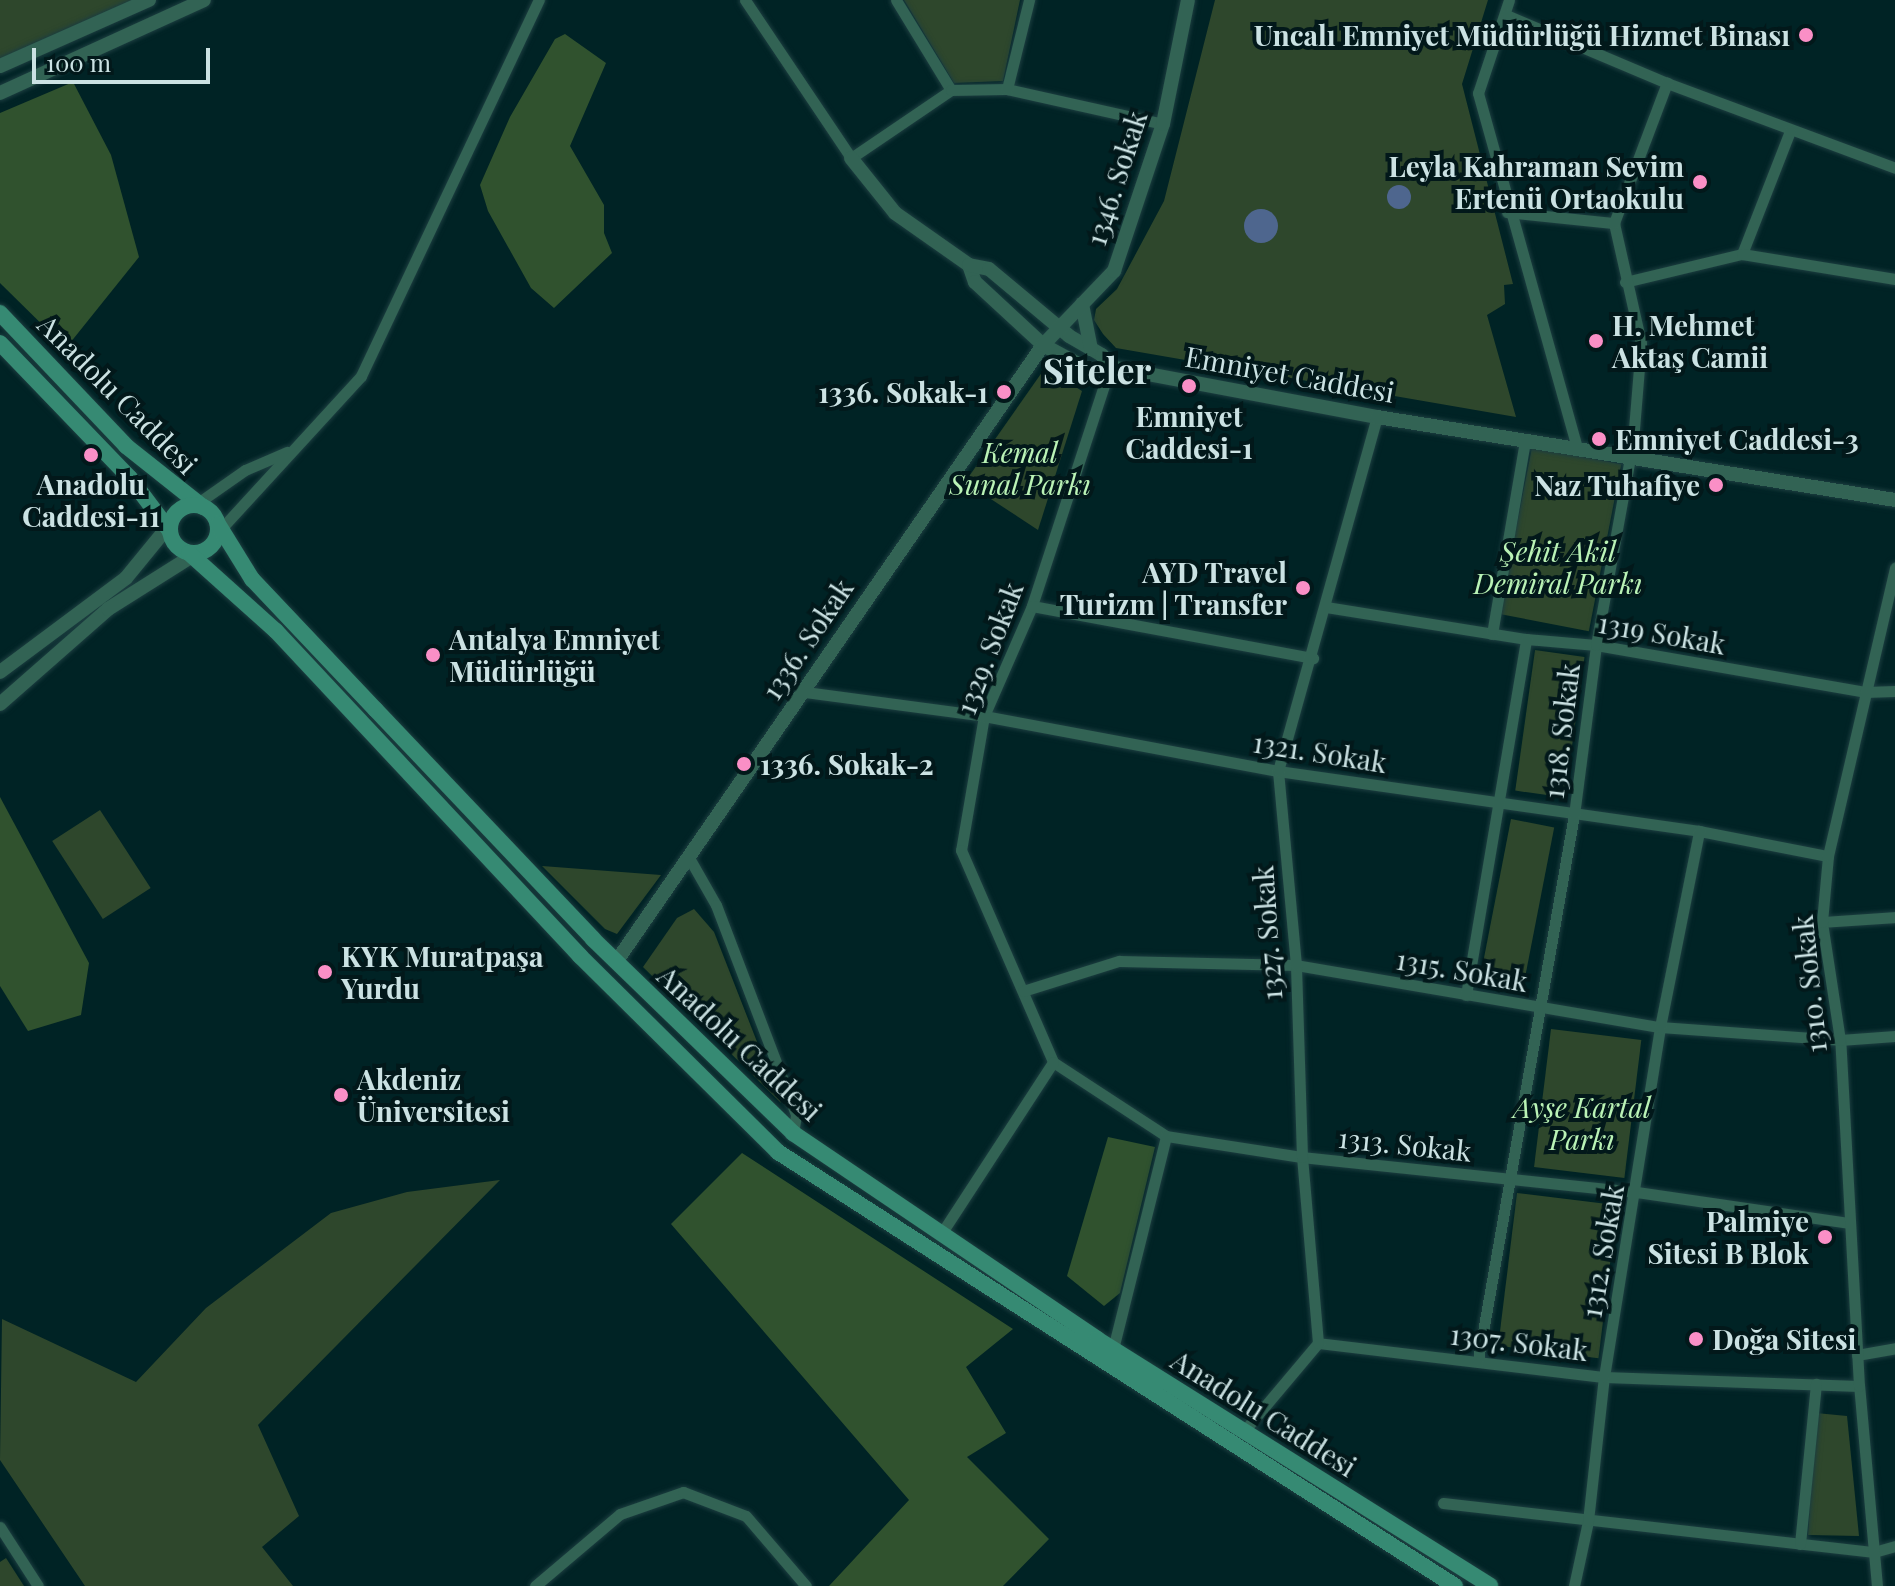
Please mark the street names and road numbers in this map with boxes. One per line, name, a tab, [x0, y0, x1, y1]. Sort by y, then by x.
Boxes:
street label: 1346. Sokak	[1078, 106, 1154, 250]
street label: Anadolu Caddesi	[31, 307, 205, 481]
street label: Emniyet Caddesi	[1183, 339, 1397, 409]
street label: 1336. Sokak	[754, 572, 860, 706]
street label: 1329. Sokak	[948, 577, 1030, 719]
street label: 1319 Sokak	[1596, 605, 1728, 661]
street label: 1318. Sokak	[1536, 661, 1586, 801]
street label: 1321. Sokak	[1251, 725, 1389, 779]
street label: 1327. Sokak	[1246, 865, 1288, 1001]
street label: 1310. Sokak	[1785, 913, 1833, 1055]
street label: 1315. Sokak	[1394, 942, 1530, 998]
street label: Anadolu Caddesi	[651, 959, 829, 1127]
street label: 1313. Sokak	[1337, 1120, 1473, 1168]
street label: 1312. Sokak	[1574, 1182, 1630, 1320]
street label: 1307. Sokak	[1448, 1317, 1590, 1367]
street label: Anadolu Caddesi	[1165, 1343, 1363, 1483]

